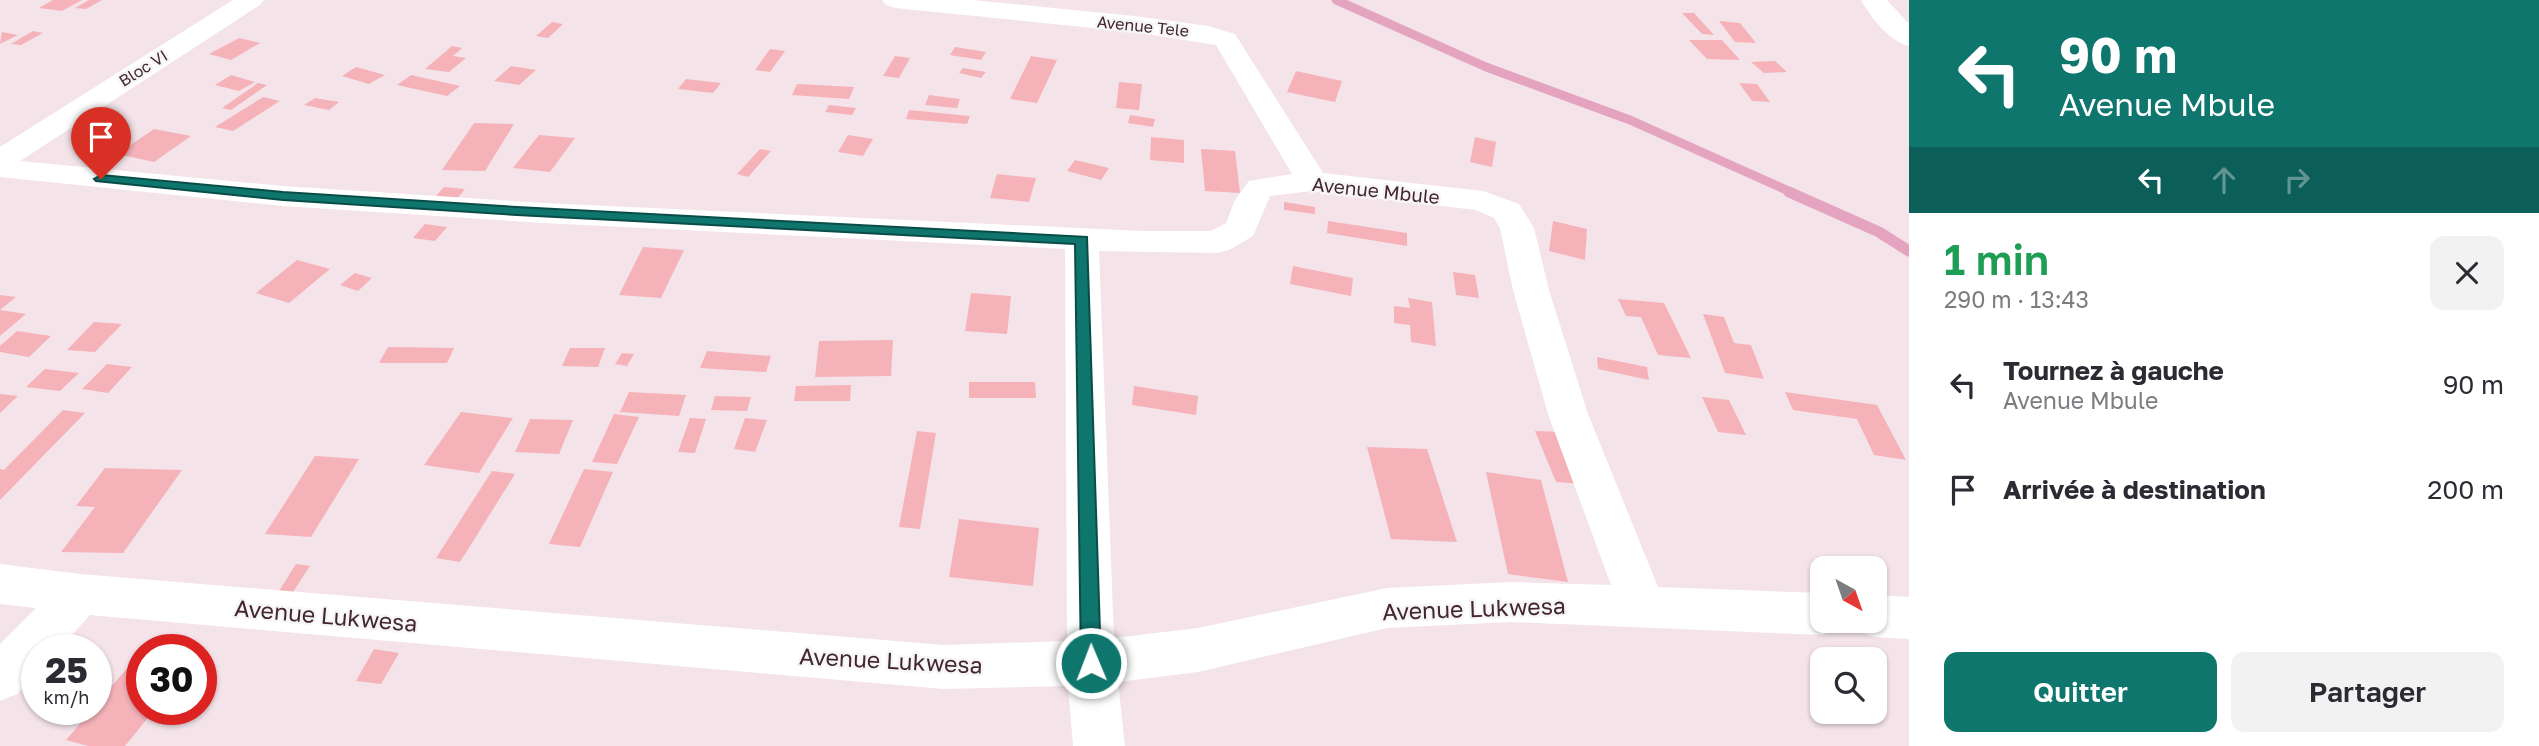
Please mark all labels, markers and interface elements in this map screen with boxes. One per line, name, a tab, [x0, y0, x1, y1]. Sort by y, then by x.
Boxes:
street label: Avenue Tele	[1096, 11, 1190, 41]
text: 90 m	[2059, 25, 2177, 84]
icon: left	[1944, 28, 2035, 119]
street label: Bloc VI	[115, 45, 171, 91]
text: Avenue Mbule	[2059, 85, 2275, 123]
pin	[71, 107, 131, 179]
icon: arrive	[82, 118, 120, 156]
icon: left	[2132, 161, 2170, 199]
icon: ahead	[2205, 161, 2243, 199]
icon: right	[2278, 161, 2316, 199]
street label: Avenue Mbule	[1311, 172, 1441, 208]
text: 1 min	[1944, 234, 2049, 284]
button: close	[2430, 236, 2504, 310]
text: 290 m · 13:43	[1944, 285, 2089, 313]
text: Tournez à gauche	[2003, 355, 2224, 386]
icon: left	[1944, 366, 1982, 404]
text: 90 m	[2443, 369, 2504, 400]
text: Avenue Mbule	[2003, 386, 2158, 414]
icon: arrive	[1944, 471, 1982, 509]
text: Arrivée à destination	[2003, 474, 2266, 505]
text: 200 m	[2427, 474, 2504, 505]
north arrow	[1810, 556, 1886, 634]
map controls	[1810, 556, 1887, 724]
street label: Avenue Lukwesa	[1382, 591, 1566, 625]
street label: Avenue Lukwesa	[233, 593, 419, 637]
position arrow	[1054, 626, 1128, 700]
speed limit sign: 30	[126, 634, 217, 725]
street label: Avenue Lukwesa	[799, 641, 983, 679]
button: search	[1810, 647, 1887, 724]
text: 25	[45, 649, 88, 691]
button: Quitter	[1944, 652, 2217, 732]
button: Partager	[2231, 652, 2504, 732]
text: km/h	[44, 686, 89, 708]

